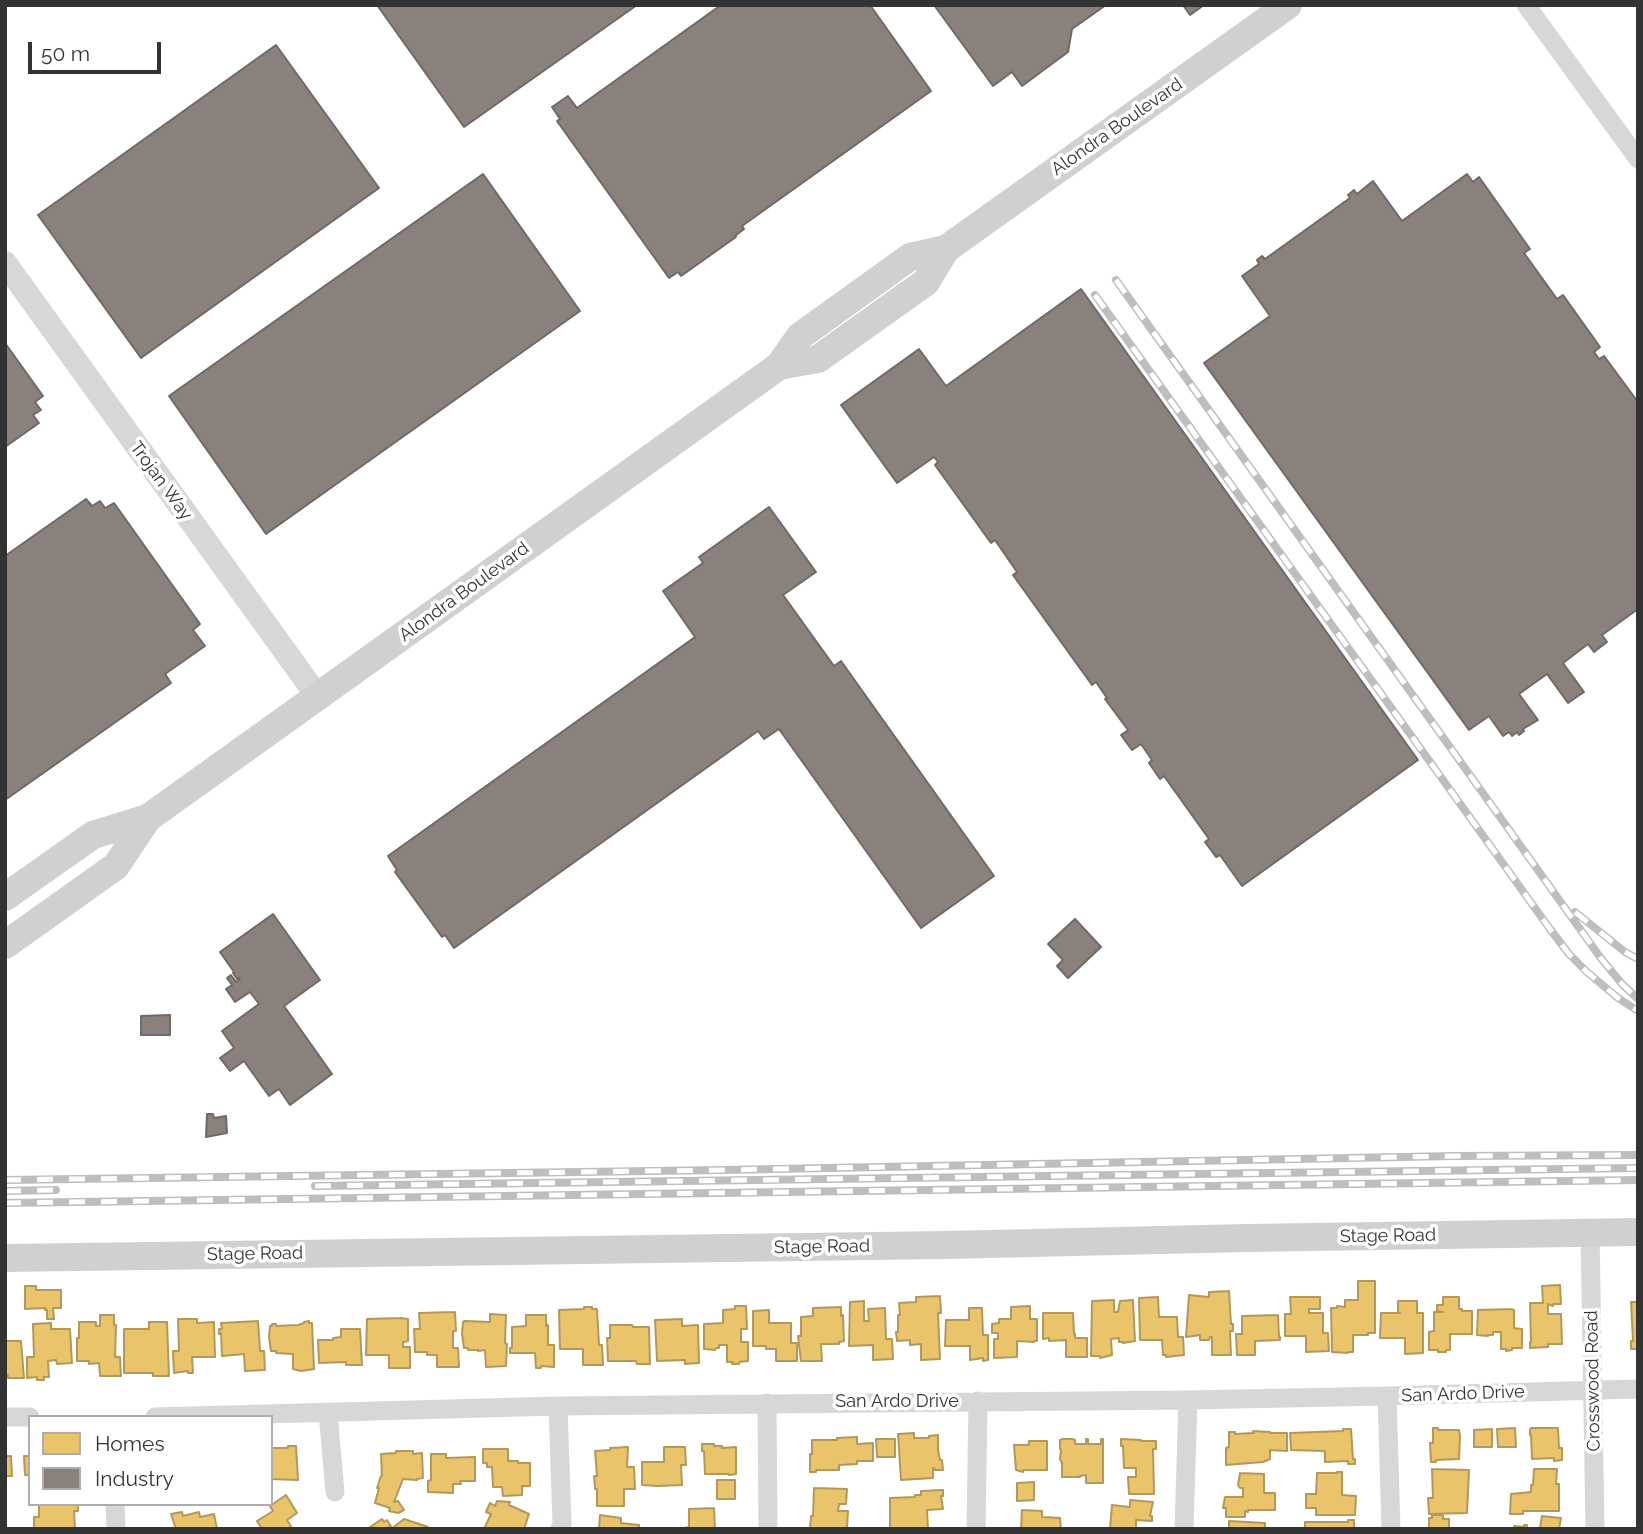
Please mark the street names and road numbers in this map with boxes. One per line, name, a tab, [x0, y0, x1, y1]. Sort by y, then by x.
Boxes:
street label: Alondra Boulevard	[1047, 74, 1187, 180]
street label: Trojan Way	[125, 437, 197, 525]
street label: Alondra Boulevard	[395, 538, 533, 646]
street label: Stage Road	[1340, 1224, 1436, 1248]
street label: Stage Road	[774, 1235, 870, 1259]
street label: Stage Road	[207, 1242, 303, 1266]
street label: Crosswood Road	[1581, 1310, 1605, 1452]
street label: San Ardo Drive	[1401, 1381, 1525, 1407]
street label: San Ardo Drive	[835, 1391, 959, 1413]

